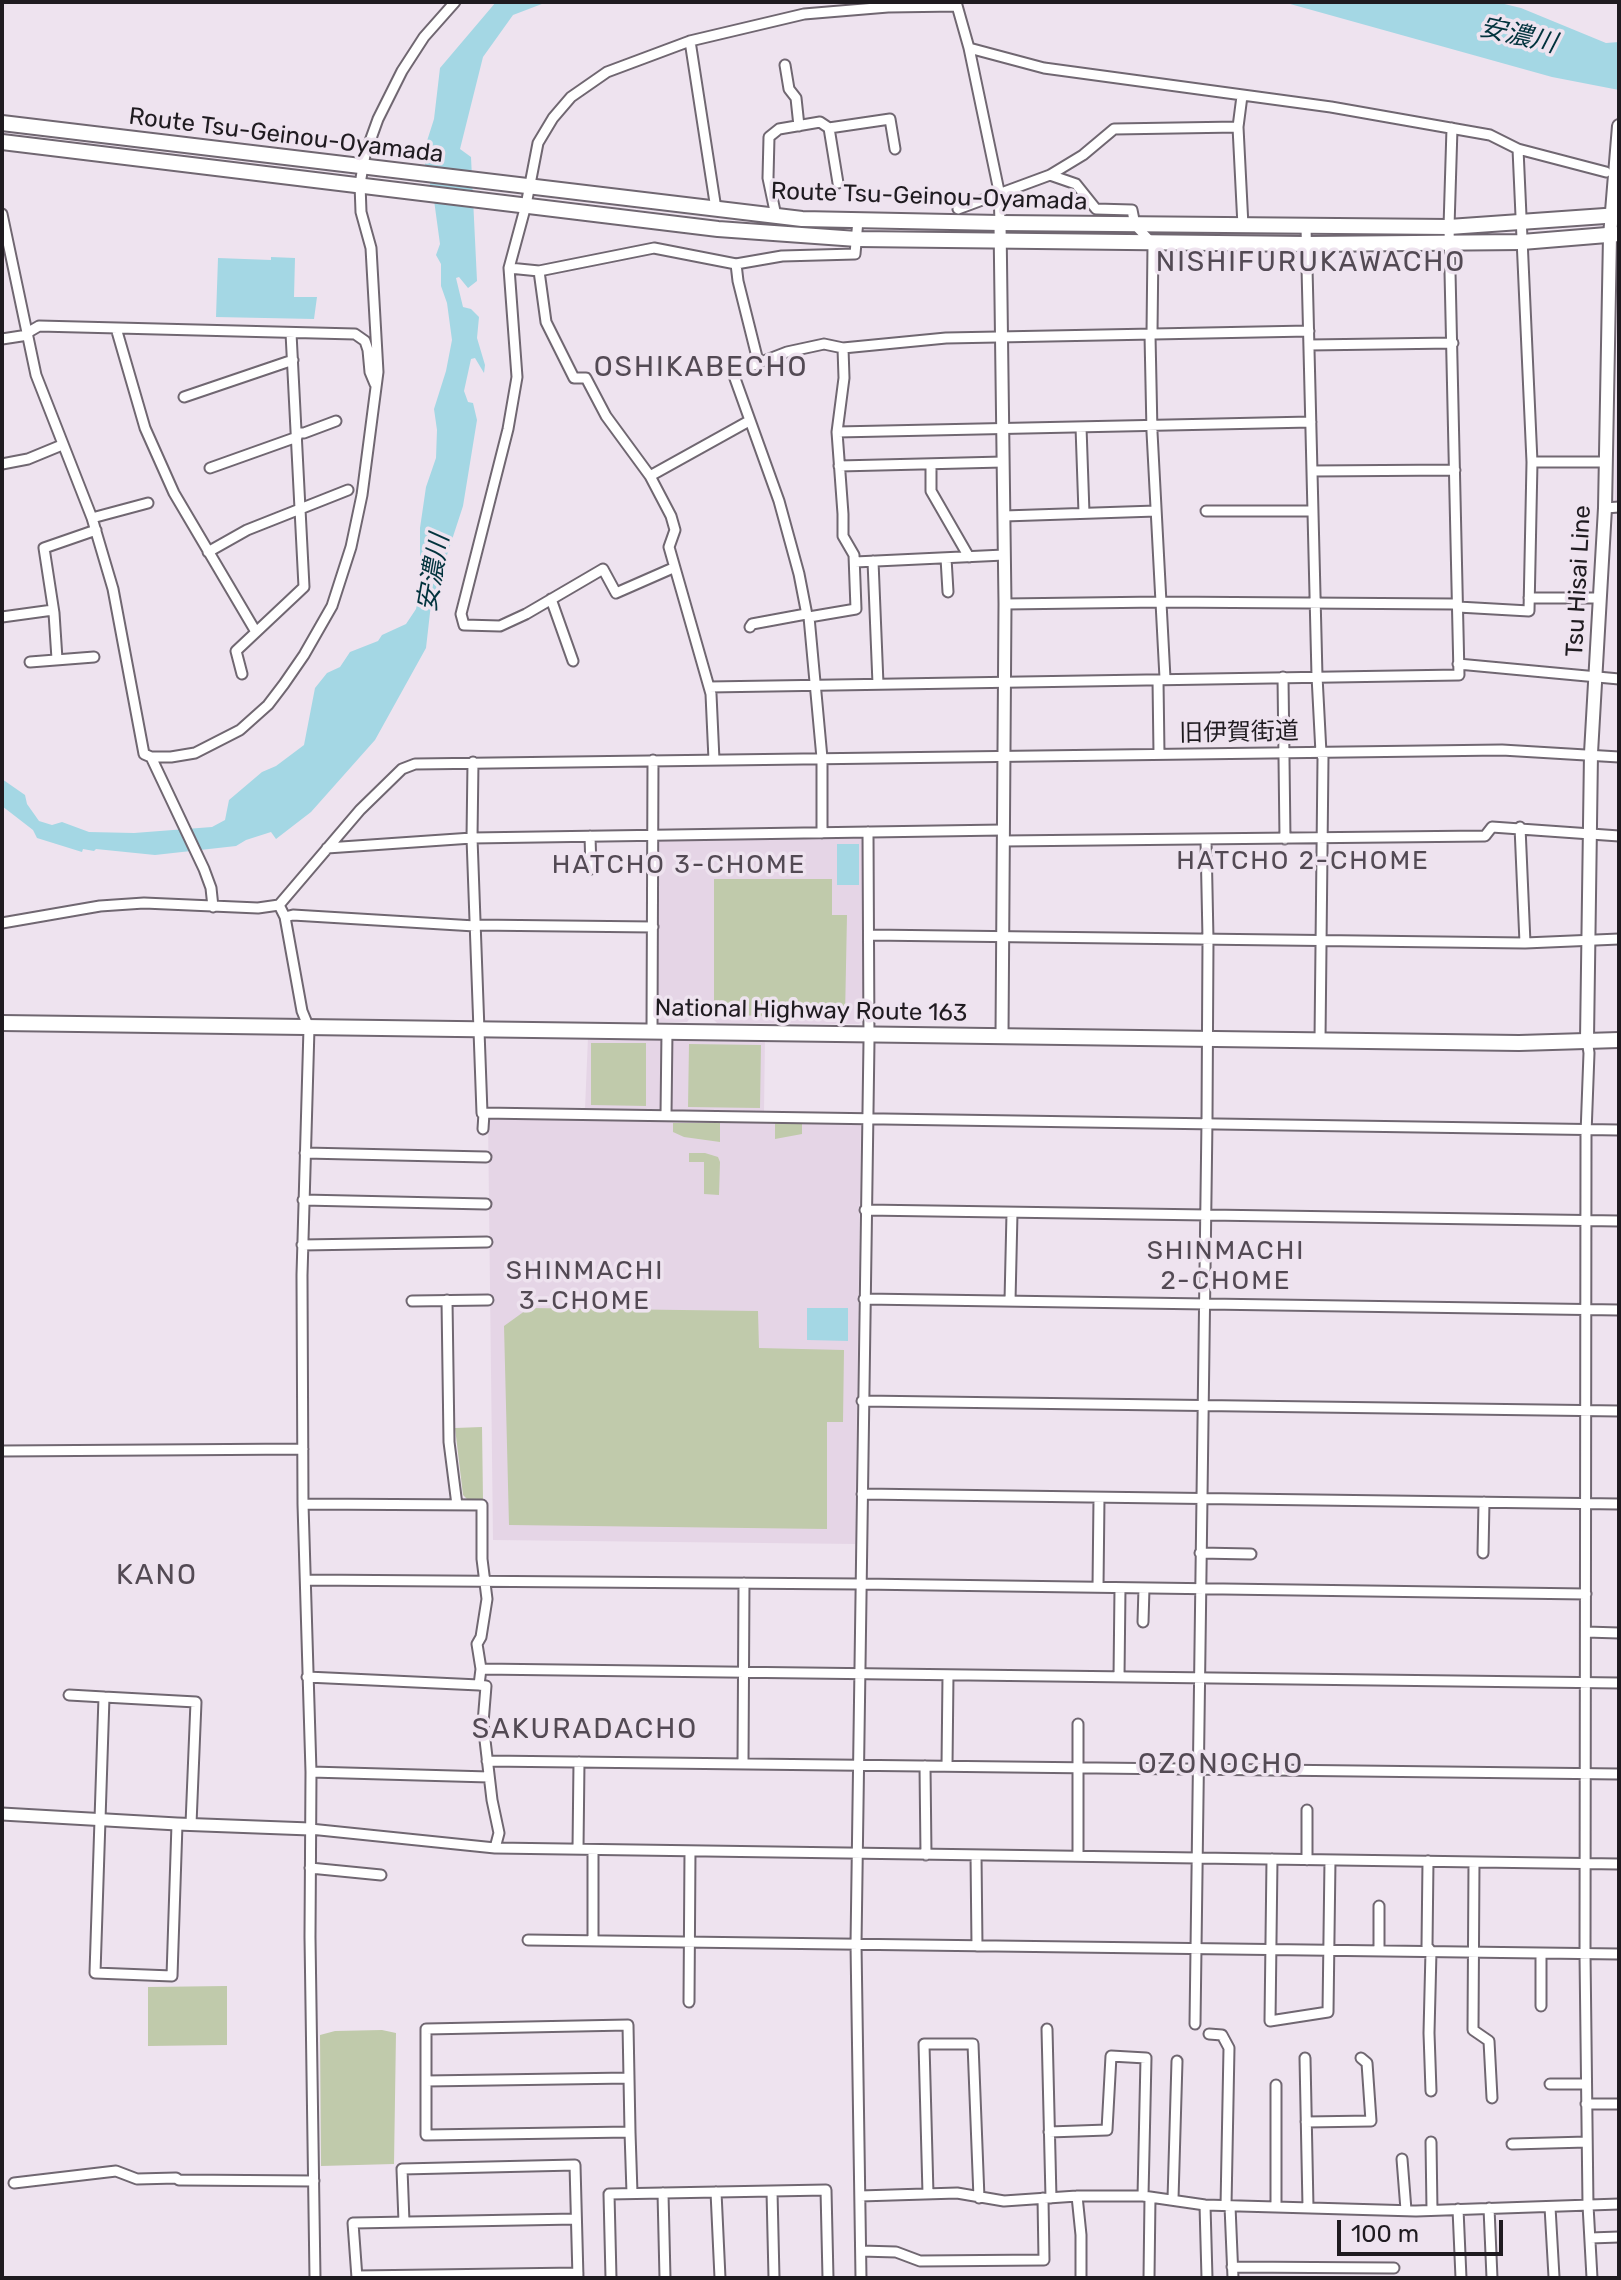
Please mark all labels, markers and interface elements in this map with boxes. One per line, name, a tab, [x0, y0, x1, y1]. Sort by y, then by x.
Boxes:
water label: 安濃川	[1476, 12, 1560, 60]
street label: Route Tsu-Geinou-Oyamada	[127, 102, 445, 170]
street label: Route Tsu-Geinou-Oyamada	[770, 177, 1088, 217]
district label: NISHIFURUKAWACHO	[1156, 246, 1466, 280]
district label: OSHIKABECHO	[594, 351, 808, 385]
street label: Tsu Hisai Line	[1561, 504, 1597, 658]
water label: 安濃川	[412, 532, 456, 614]
street label: 旧伊賀街道	[1179, 718, 1299, 748]
district label: HATCHO 2-CHOME	[1176, 845, 1430, 877]
district label: HATCHO 3-CHOME	[552, 849, 806, 881]
street label: National Highway Route 163	[654, 994, 968, 1028]
district label: SHINMACHI 2-CHOME	[1147, 1235, 1305, 1296]
district label: SHINMACHI 3-CHOME	[506, 1255, 664, 1316]
district label: KANO	[116, 1559, 198, 1593]
district label: SAKURADACHO	[472, 1713, 698, 1747]
district label: OZONOCHO	[1138, 1748, 1304, 1782]
scale bar	[1341, 2204, 1507, 2254]
text: 100 m	[1351, 2220, 1419, 2248]

